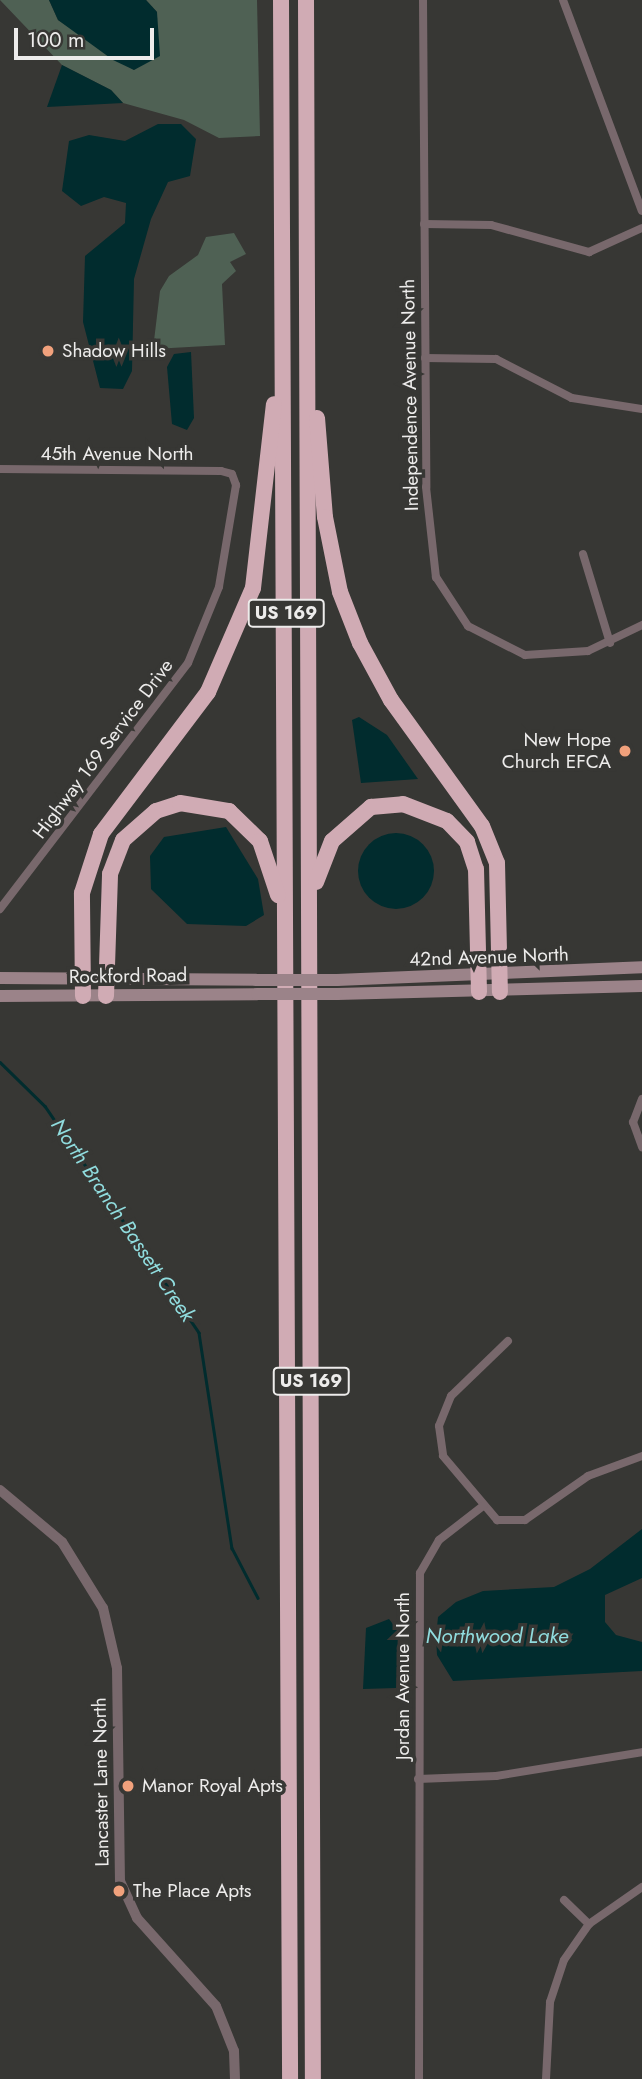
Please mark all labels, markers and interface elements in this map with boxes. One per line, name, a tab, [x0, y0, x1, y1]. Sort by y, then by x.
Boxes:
scale bar	[18, 14, 158, 58]
text: 100 m	[27, 25, 84, 55]
street label: Independence Avenue North	[397, 279, 423, 511]
place label: Shadow Hills	[62, 340, 166, 362]
marker: Shadow Hills	[40, 343, 56, 359]
street label: 45th Avenue North	[40, 443, 194, 465]
road number: US 169	[247, 598, 324, 628]
street label: Highway 169 Service Drive	[28, 655, 178, 843]
place label: New Hope Church EFCA	[502, 729, 611, 773]
marker: New Hope Church EFCA	[617, 743, 633, 759]
street label: 42nd Avenue North	[409, 943, 569, 971]
street label: Rockford Road	[69, 964, 187, 988]
water label: North Branch Bassett Creek	[45, 1114, 201, 1326]
road number: US 169	[272, 1366, 350, 1396]
street label: Jordan Avenue North	[392, 1592, 414, 1760]
water label: Northwood Lake	[425, 1623, 569, 1649]
street label: Lancaster Lane North	[88, 1697, 114, 1867]
place label: Manor Royal Apts	[142, 1775, 283, 1797]
marker: Manor Royal Apts	[120, 1778, 136, 1794]
place label: The Place Apts	[133, 1880, 251, 1902]
marker: The Place Apts	[111, 1883, 127, 1899]

